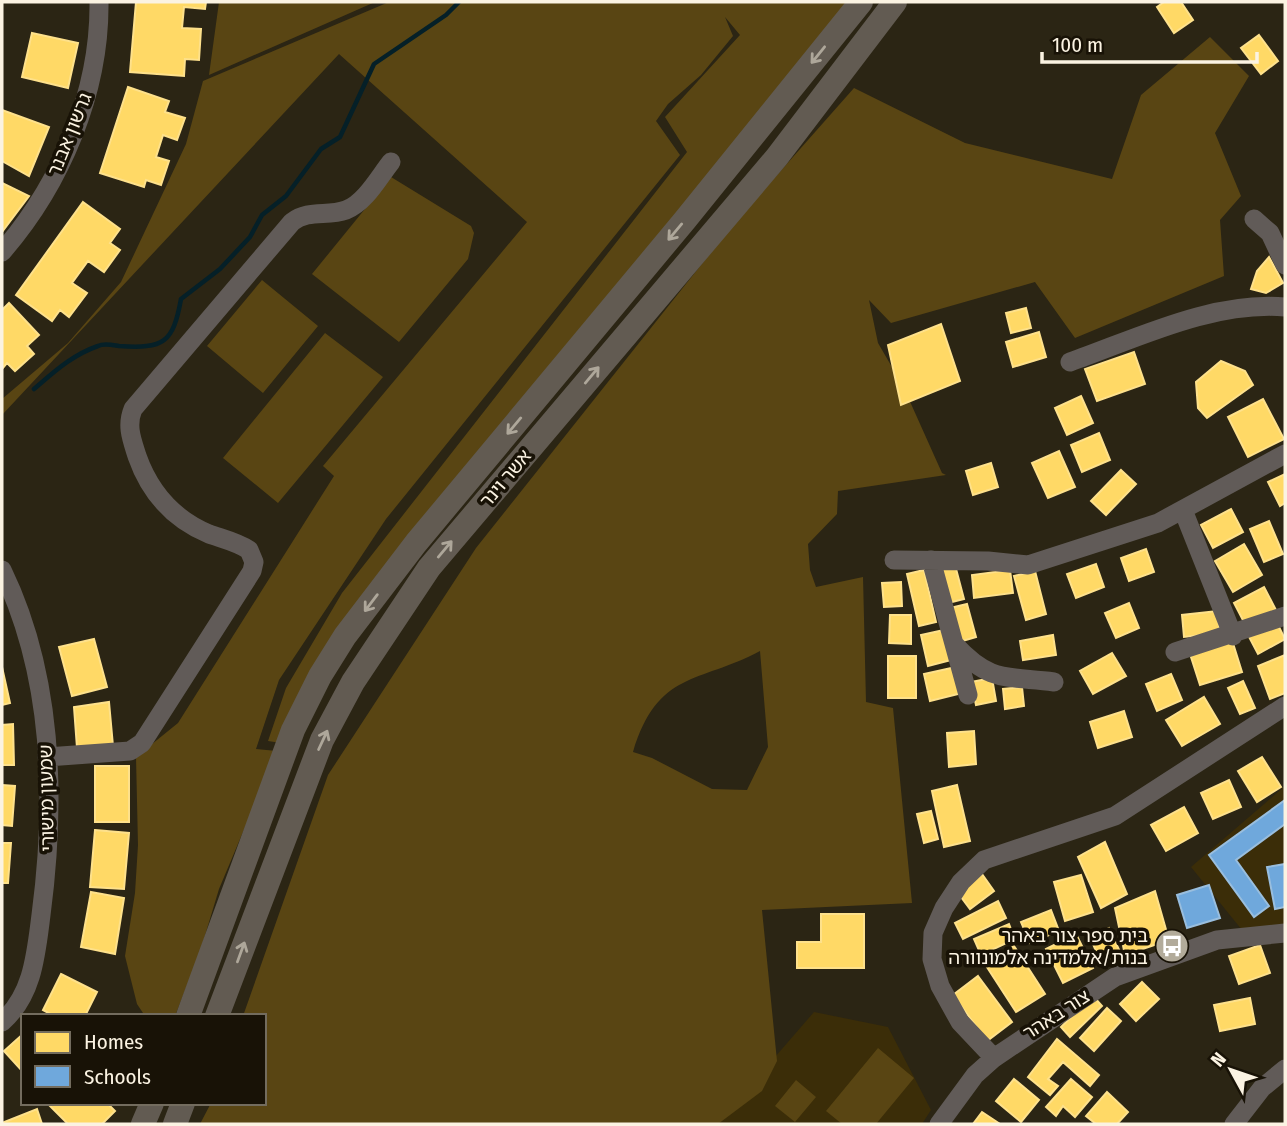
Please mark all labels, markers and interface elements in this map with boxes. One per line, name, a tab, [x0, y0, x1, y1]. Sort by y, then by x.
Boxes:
scale bar	[1042, 21, 1257, 65]
text: 100 m	[1052, 32, 1103, 58]
one-way arrow	[811, 45, 826, 64]
street label: גרשון אבנר	[42, 89, 96, 179]
one-way arrow	[667, 223, 683, 241]
one-way arrow	[584, 366, 600, 384]
one-way arrow	[506, 416, 522, 434]
street label: אשר וינר	[475, 445, 536, 512]
one-way arrow	[437, 540, 453, 558]
one-way arrow	[363, 593, 378, 611]
one-way arrow	[317, 730, 330, 751]
street label: שמעון מישורי	[34, 744, 59, 852]
place label: בית ספר צור באהר בנות/אלמדינה אלמונוורה	[948, 924, 1148, 969]
bus stop icon: בית ספר צור באהר בנות/אלמדינה אלמונוורה	[1153, 927, 1191, 965]
one-way arrow	[236, 941, 248, 963]
street label: צור באהר	[1018, 984, 1094, 1045]
legend	[21, 1014, 266, 1105]
text: Homes	[84, 1029, 143, 1055]
north arrow	[1196, 1035, 1266, 1105]
text: N	[1206, 1048, 1231, 1071]
text: Schools	[84, 1064, 151, 1090]

